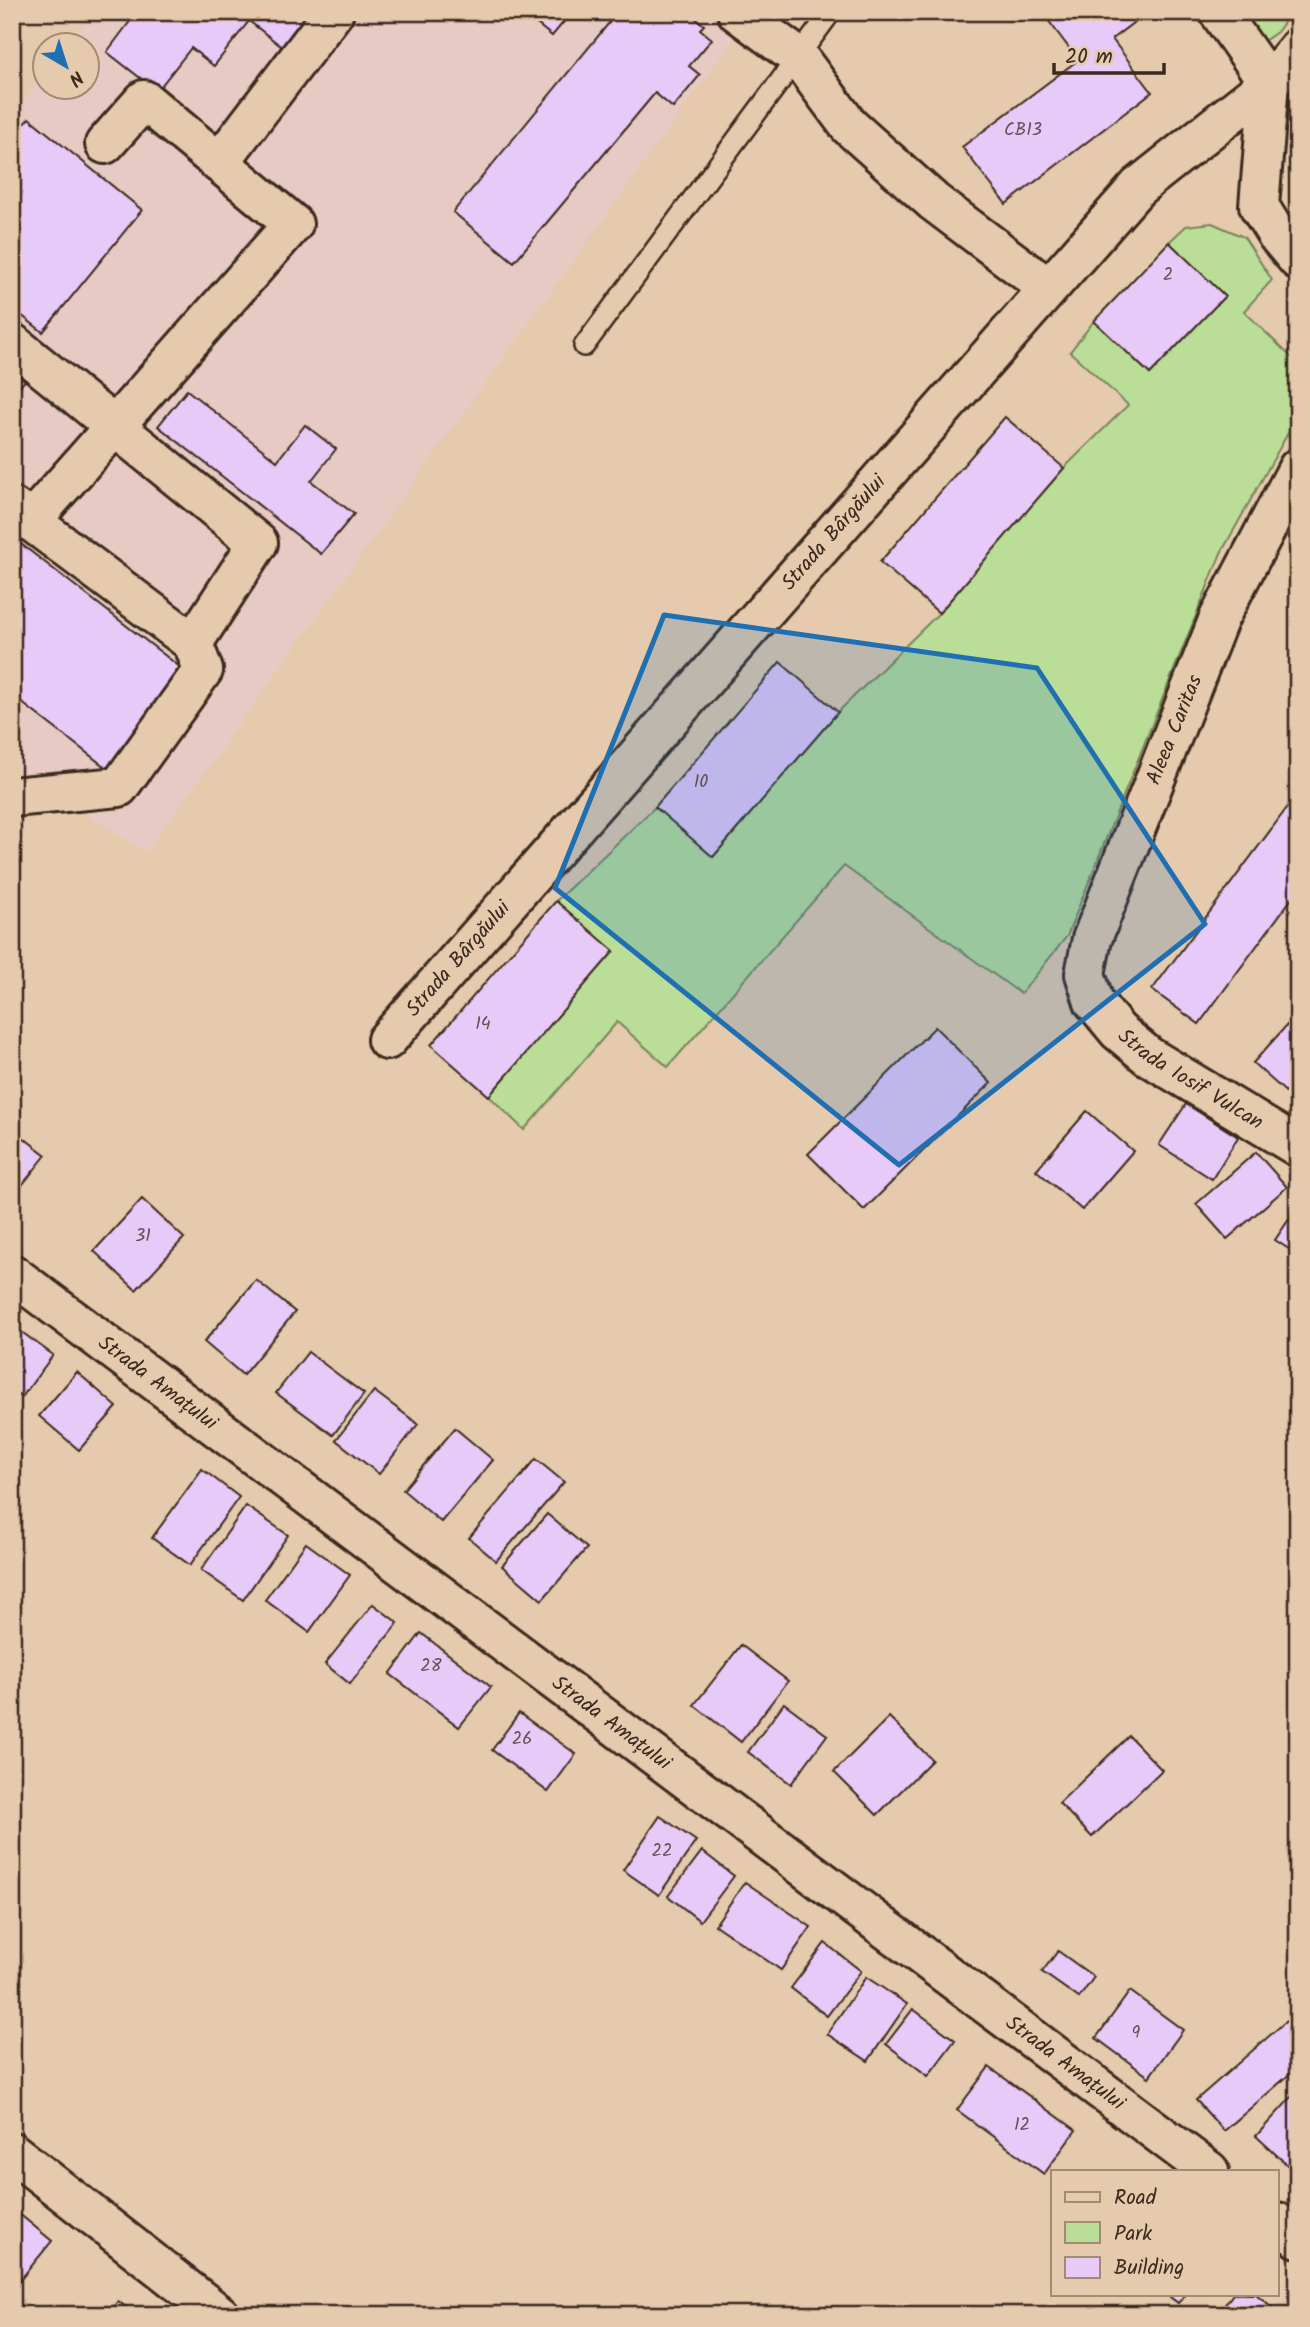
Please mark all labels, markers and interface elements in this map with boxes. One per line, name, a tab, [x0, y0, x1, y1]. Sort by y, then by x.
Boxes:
north arrow	[32, 32, 102, 102]
scale bar	[1054, 32, 1165, 76]
text: 20 m	[1065, 41, 1113, 74]
text: N	[61, 62, 90, 93]
house number: CB13	[1004, 116, 1042, 145]
house number: 2	[1163, 261, 1173, 290]
street label: Strada Bârgăului	[773, 466, 895, 598]
street label: Aleea Caritas	[1138, 670, 1212, 790]
house number: 10	[694, 768, 708, 797]
street label: Strada Bârgăului	[398, 893, 519, 1024]
house number: 14	[475, 1010, 491, 1039]
street label: Strada Iosif Vulcan	[1110, 1021, 1270, 1139]
house number: 31	[135, 1222, 151, 1251]
street label: Strada Amațului	[91, 1327, 225, 1440]
house number: 28	[420, 1652, 442, 1681]
street label: Strada Amațului	[545, 1667, 679, 1780]
house number: 26	[512, 1725, 532, 1754]
house number: 22	[652, 1837, 672, 1866]
street label: Strada Amațului	[998, 2007, 1133, 2120]
house number: 9	[1132, 2019, 1141, 2048]
house number: 12	[1014, 2111, 1030, 2140]
legend	[1051, 2170, 1278, 2296]
text: Road	[1114, 2182, 1157, 2215]
text: Park	[1114, 2218, 1152, 2251]
text: Building	[1114, 2252, 1184, 2285]

